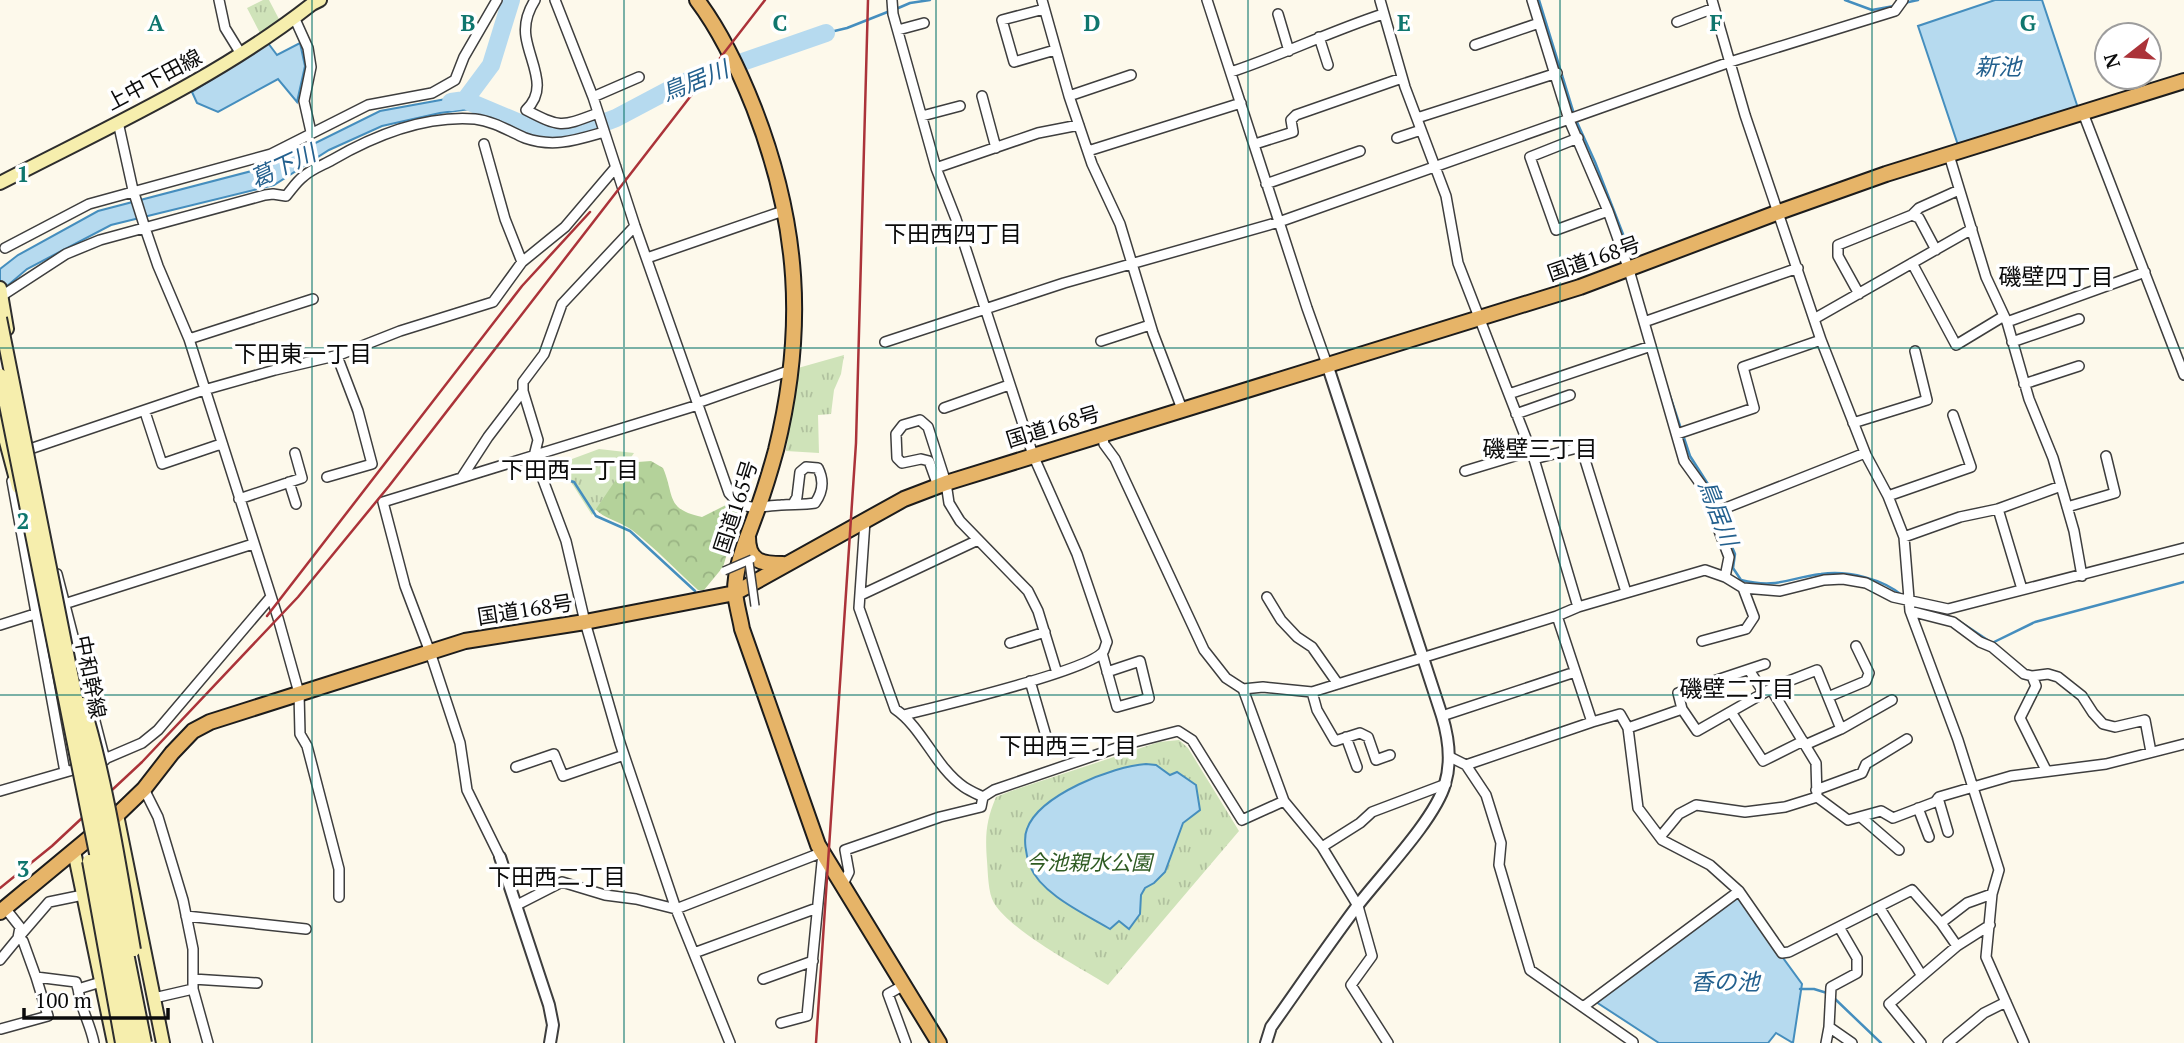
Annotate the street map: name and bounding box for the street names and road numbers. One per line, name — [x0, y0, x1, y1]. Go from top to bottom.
street label: 上中下田線 — [101, 42, 206, 116]
street label: 国道168号 — [1543, 229, 1644, 287]
street label: 国道168号 — [1002, 399, 1103, 454]
street label: 国道165号 — [707, 456, 763, 557]
street label: 国道168号 — [475, 588, 575, 630]
street label: 中和幹線 — [69, 633, 113, 721]

